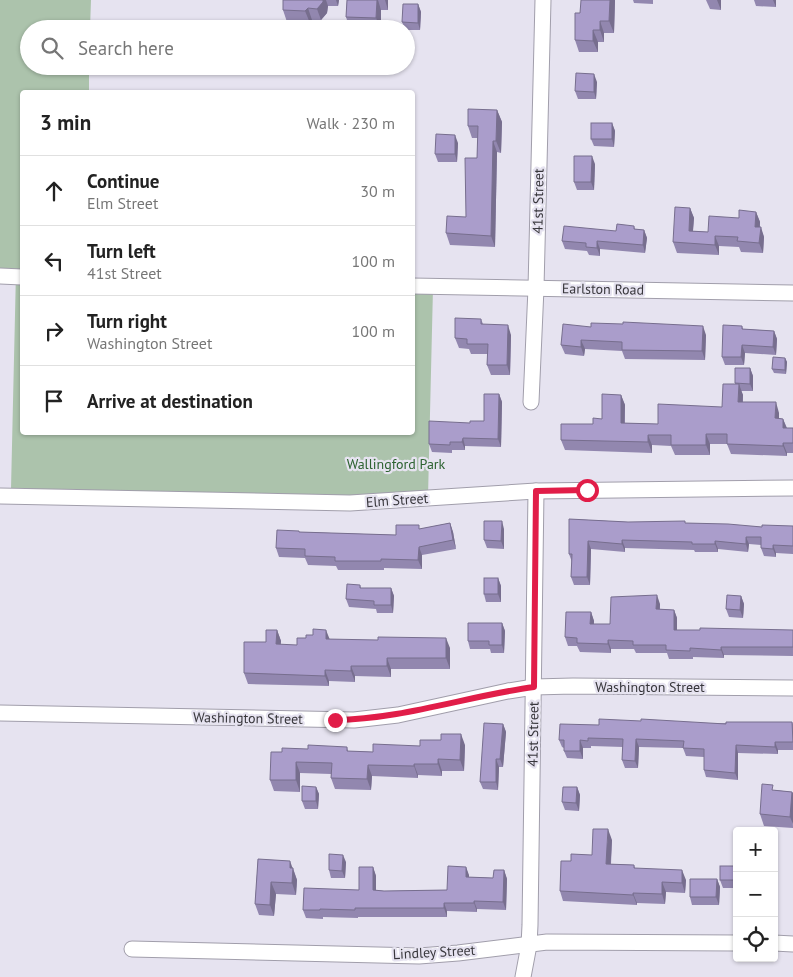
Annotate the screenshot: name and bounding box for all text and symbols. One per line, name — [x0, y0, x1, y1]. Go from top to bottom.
search box — [20, 20, 415, 75]
icon: search — [38, 34, 66, 62]
text: Search here — [78, 36, 174, 60]
text: 3 min — [40, 109, 91, 136]
text: Walk · 230 m — [306, 113, 395, 133]
street label: 41st Street — [528, 168, 548, 234]
text: Continue — [87, 169, 159, 193]
icon: ahead — [40, 177, 68, 205]
text: 30 m — [360, 181, 395, 201]
text: Elm Street — [87, 193, 158, 213]
text: Turn left — [87, 239, 156, 263]
icon: left — [40, 247, 68, 275]
text: 100 m — [352, 251, 395, 271]
text: 41st Street — [87, 263, 162, 283]
street label: Earlston Road — [562, 279, 644, 299]
text: Turn right — [87, 309, 167, 333]
icon: right — [40, 317, 68, 345]
text: 100 m — [352, 321, 395, 341]
text: Washington Street — [87, 333, 212, 353]
icon: arrive — [40, 387, 68, 415]
text: Arrive at destination — [87, 389, 253, 413]
park label: Wallingford Park — [347, 455, 446, 473]
route start — [576, 479, 599, 502]
street label: Elm Street — [365, 489, 429, 511]
street label: Washington Street — [595, 678, 705, 696]
street label: 41st Street — [523, 701, 543, 767]
street label: Washington Street — [193, 708, 303, 728]
route end — [324, 709, 347, 732]
map controls — [733, 827, 778, 962]
button: + — [733, 827, 778, 872]
button: − — [733, 872, 778, 917]
button: locate — [733, 917, 778, 962]
street label: Lindley Street — [392, 941, 476, 963]

